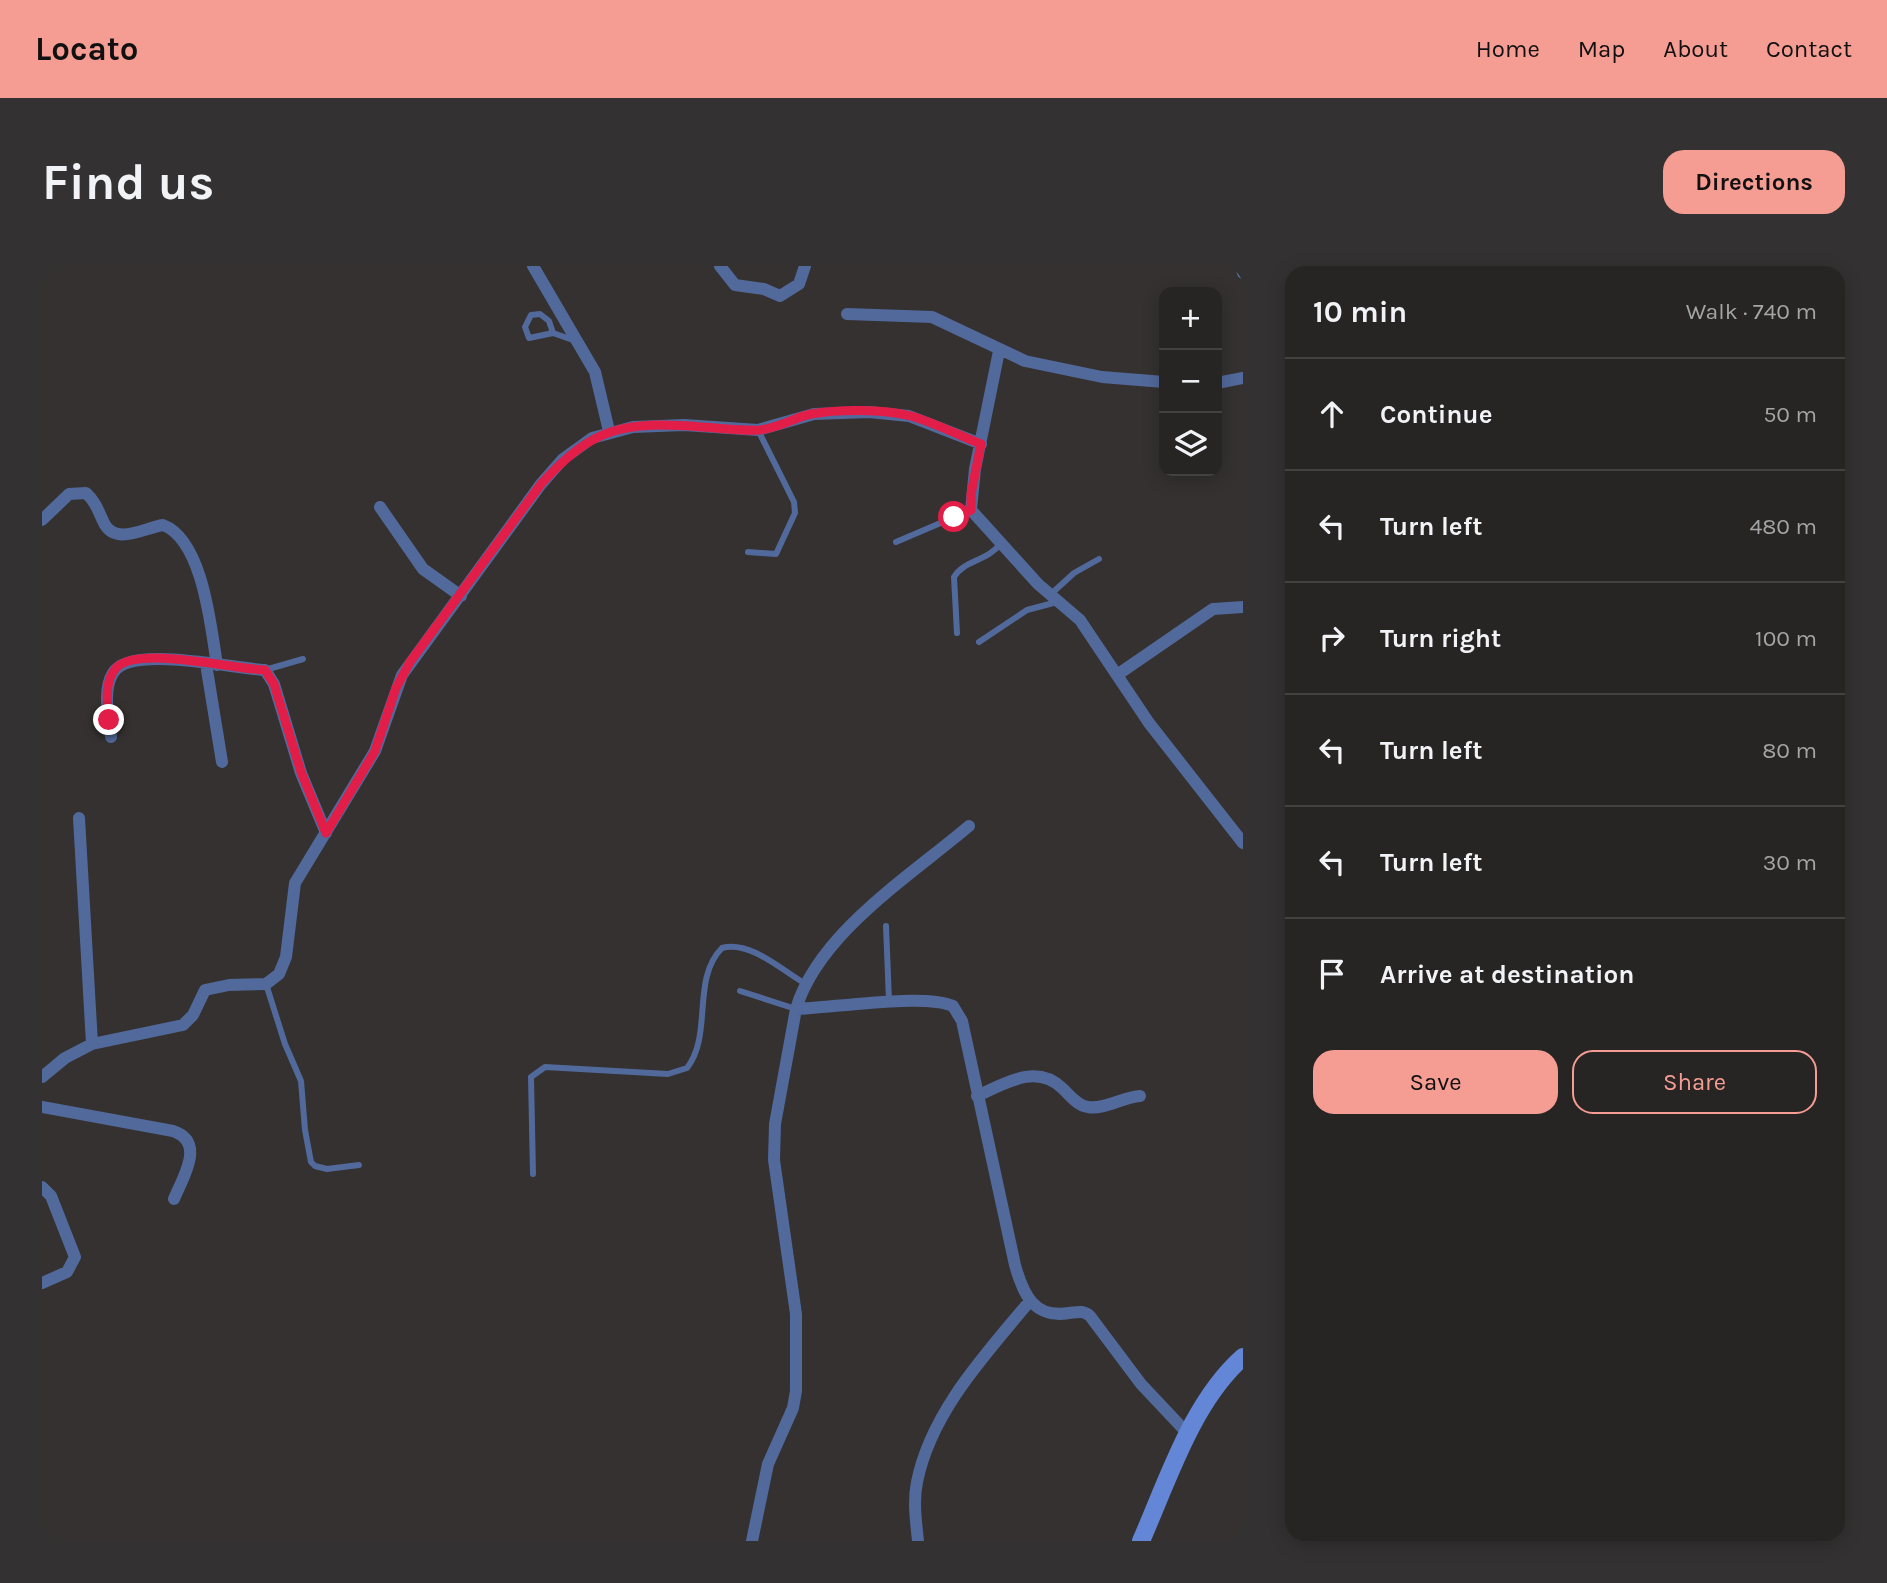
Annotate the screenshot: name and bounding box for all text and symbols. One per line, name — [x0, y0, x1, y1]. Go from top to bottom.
text: Locato — [35, 30, 138, 68]
text: Home — [1476, 35, 1540, 63]
text: Map — [1578, 35, 1625, 63]
text: About — [1663, 35, 1728, 63]
text: Contact — [1766, 35, 1852, 63]
button: Directions — [1663, 150, 1845, 214]
text: Find us — [42, 154, 214, 211]
map controls — [1159, 287, 1222, 476]
button: + — [1159, 287, 1222, 350]
text: 10 min — [1313, 294, 1407, 330]
text: Walk · 740 m — [1686, 298, 1817, 325]
button: − — [1159, 350, 1222, 413]
icon: ahead — [1313, 395, 1351, 433]
text: Continue — [1380, 399, 1492, 430]
text: 50 m — [1763, 401, 1817, 428]
button: layers — [1159, 413, 1222, 476]
route start — [938, 501, 969, 532]
icon: left — [1313, 507, 1351, 545]
text: Turn left — [1380, 511, 1482, 542]
text: 480 m — [1749, 513, 1817, 540]
icon: right — [1313, 619, 1351, 657]
text: Turn right — [1380, 623, 1501, 654]
text: 100 m — [1755, 625, 1817, 652]
route end — [93, 704, 124, 735]
icon: left — [1313, 731, 1351, 769]
text: Turn left — [1380, 735, 1482, 766]
text: 80 m — [1762, 737, 1817, 764]
icon: left — [1313, 843, 1351, 881]
text: Turn left — [1380, 847, 1482, 878]
text: 30 m — [1763, 849, 1817, 876]
icon: arrive — [1313, 955, 1351, 993]
text: Arrive at destination — [1380, 959, 1634, 990]
button: Save — [1313, 1050, 1558, 1114]
button: Share — [1572, 1050, 1817, 1114]

